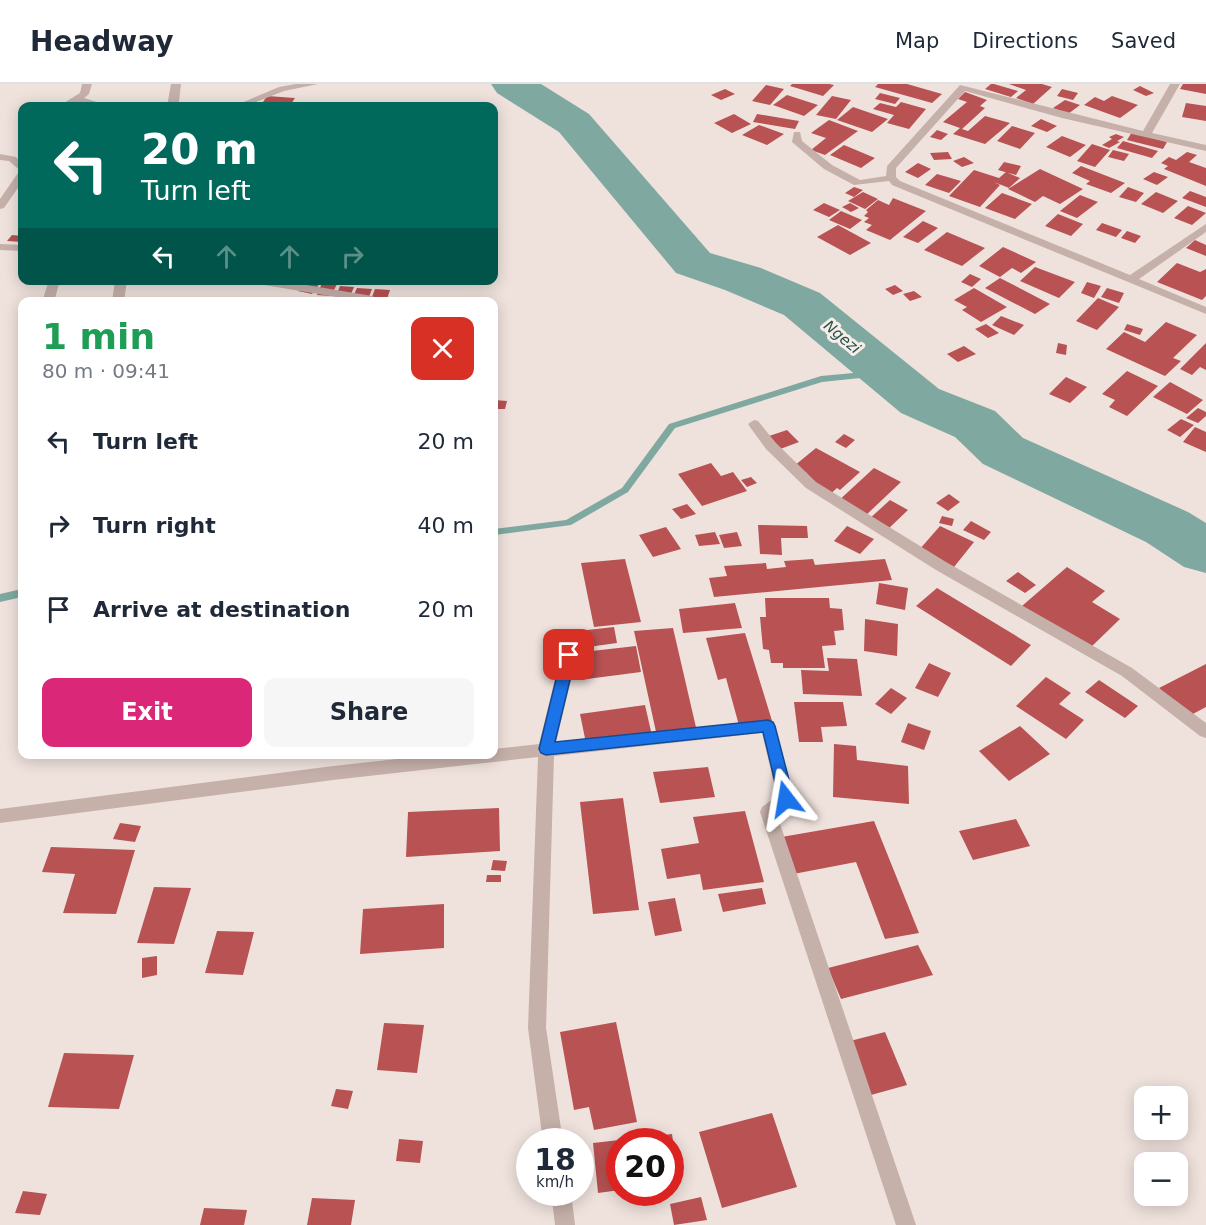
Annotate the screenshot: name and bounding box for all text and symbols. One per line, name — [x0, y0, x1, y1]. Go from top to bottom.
text: Headway — [30, 25, 174, 58]
text: Map — [895, 29, 939, 53]
text: Directions — [972, 29, 1078, 53]
text: Saved — [1111, 29, 1176, 53]
text: 20 m — [141, 125, 258, 174]
icon: left — [42, 126, 120, 204]
text: Turn left — [141, 175, 251, 206]
icon: left — [147, 240, 180, 273]
icon: ahead — [210, 240, 243, 273]
icon: ahead — [273, 240, 306, 273]
icon: right — [336, 240, 369, 273]
text: 1 min — [42, 316, 155, 357]
button: close — [411, 317, 474, 380]
water label: Ngezi — [820, 317, 865, 358]
text: 80 m · 09:41 — [42, 359, 170, 383]
icon: left — [42, 425, 75, 458]
text: Turn left — [93, 429, 198, 454]
text: 20 m — [418, 429, 474, 454]
icon: right — [42, 509, 75, 542]
text: Turn right — [93, 513, 216, 538]
text: 40 m — [418, 513, 474, 538]
icon: arrive — [42, 593, 75, 626]
text: Arrive at destination — [93, 597, 350, 622]
text: 20 m — [418, 597, 474, 622]
pin — [543, 629, 594, 680]
icon: arrive — [552, 638, 585, 671]
button: Exit — [42, 678, 252, 747]
button: Share — [264, 678, 474, 747]
position arrow — [754, 767, 818, 831]
map controls — [1134, 1086, 1188, 1206]
button: + — [1134, 1086, 1188, 1140]
speed limit sign: 20 — [606, 1128, 684, 1206]
text: 18 — [534, 1142, 576, 1177]
button: − — [1134, 1152, 1188, 1206]
text: km/h — [536, 1173, 574, 1191]

